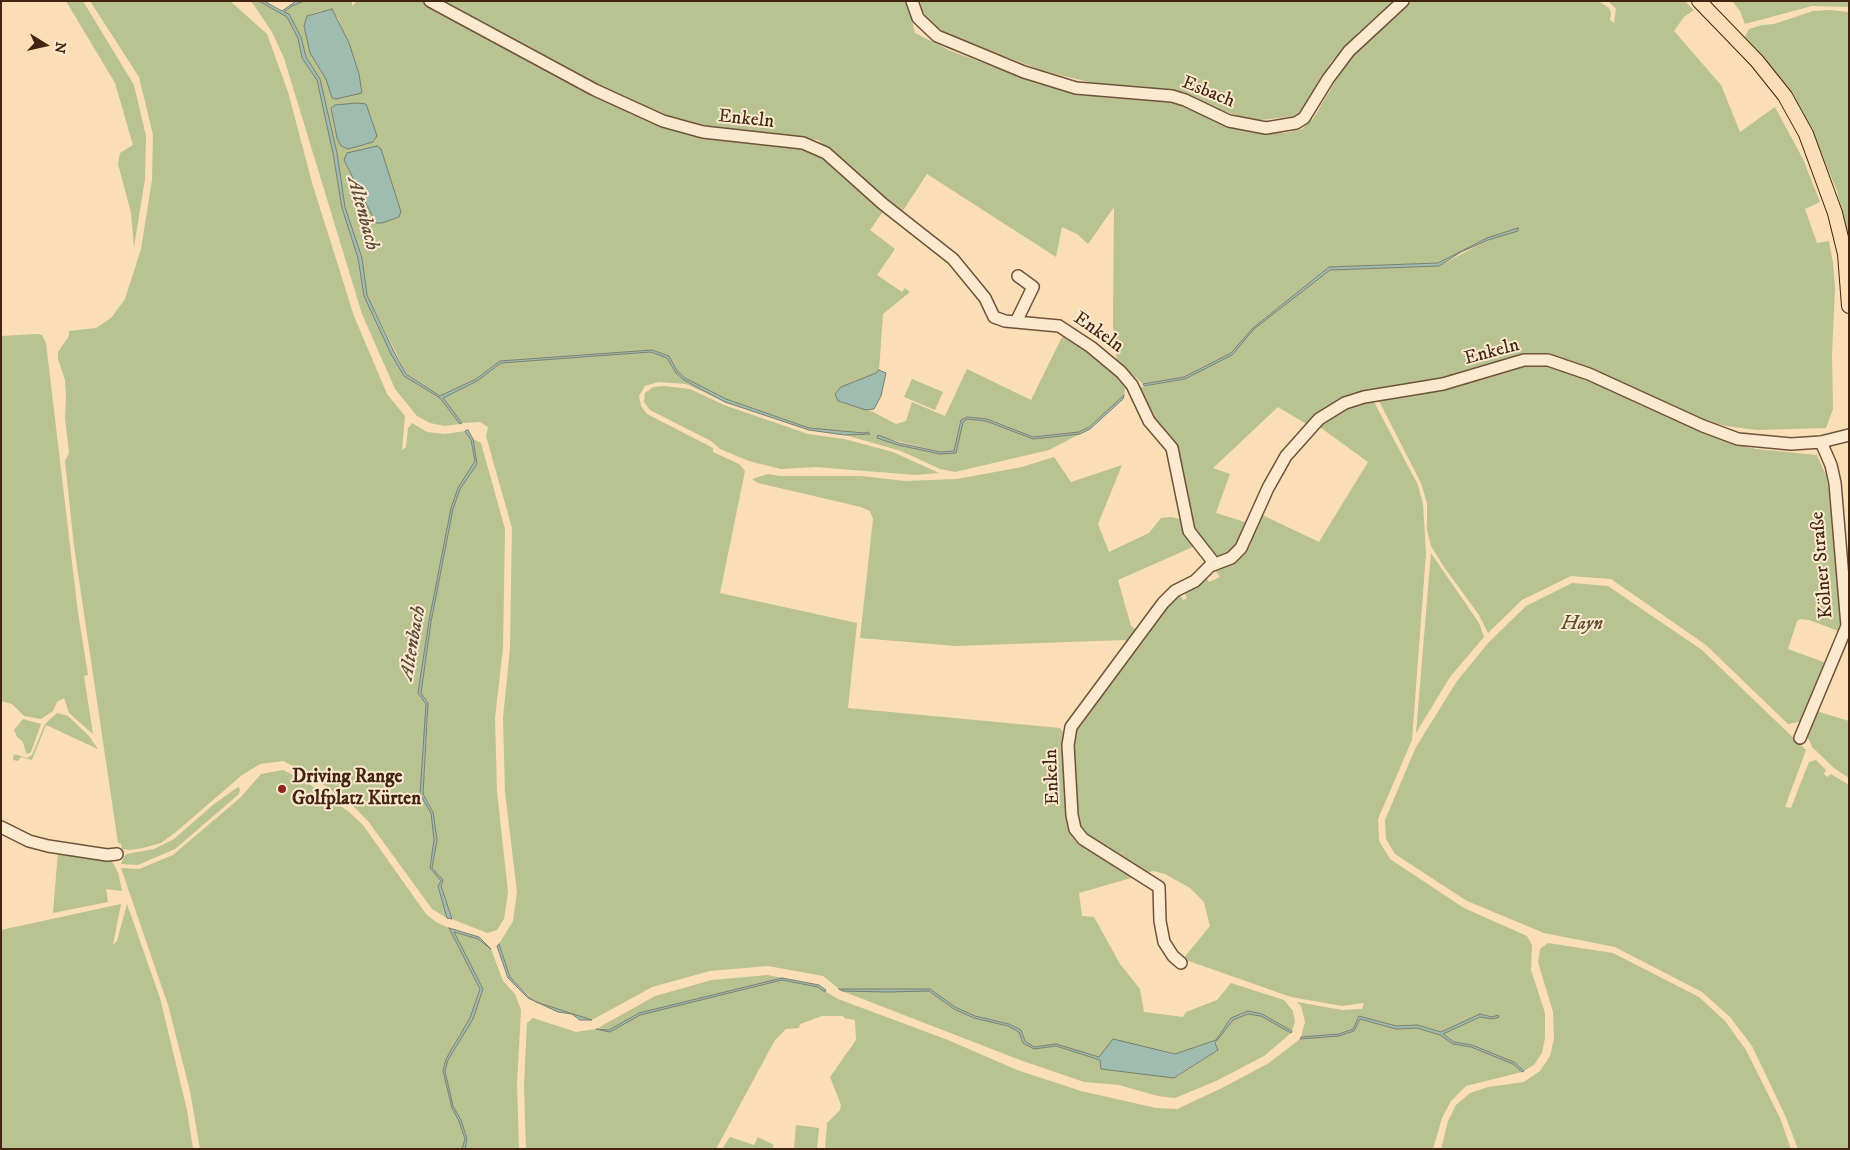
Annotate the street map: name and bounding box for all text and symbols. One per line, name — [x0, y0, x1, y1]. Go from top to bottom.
north arrow — [20, 20, 70, 70]
text: N — [50, 40, 70, 55]
street label: Esbach — [1178, 72, 1238, 114]
street label: Enkeln — [717, 106, 775, 134]
water label: Altenbach — [341, 175, 383, 253]
street label: Enkeln — [1068, 308, 1128, 358]
street label: Enkeln — [1462, 335, 1522, 371]
street label: Kölner Straße — [1807, 510, 1839, 620]
water label: Altenbach — [396, 604, 432, 682]
park label: Hayn — [1561, 614, 1603, 636]
street label: Enkeln — [1041, 749, 1065, 805]
place label: Driving Range Golfplatz Kürten — [292, 767, 421, 811]
marker: Driving Range Golfplatz Kürten — [276, 783, 288, 795]

